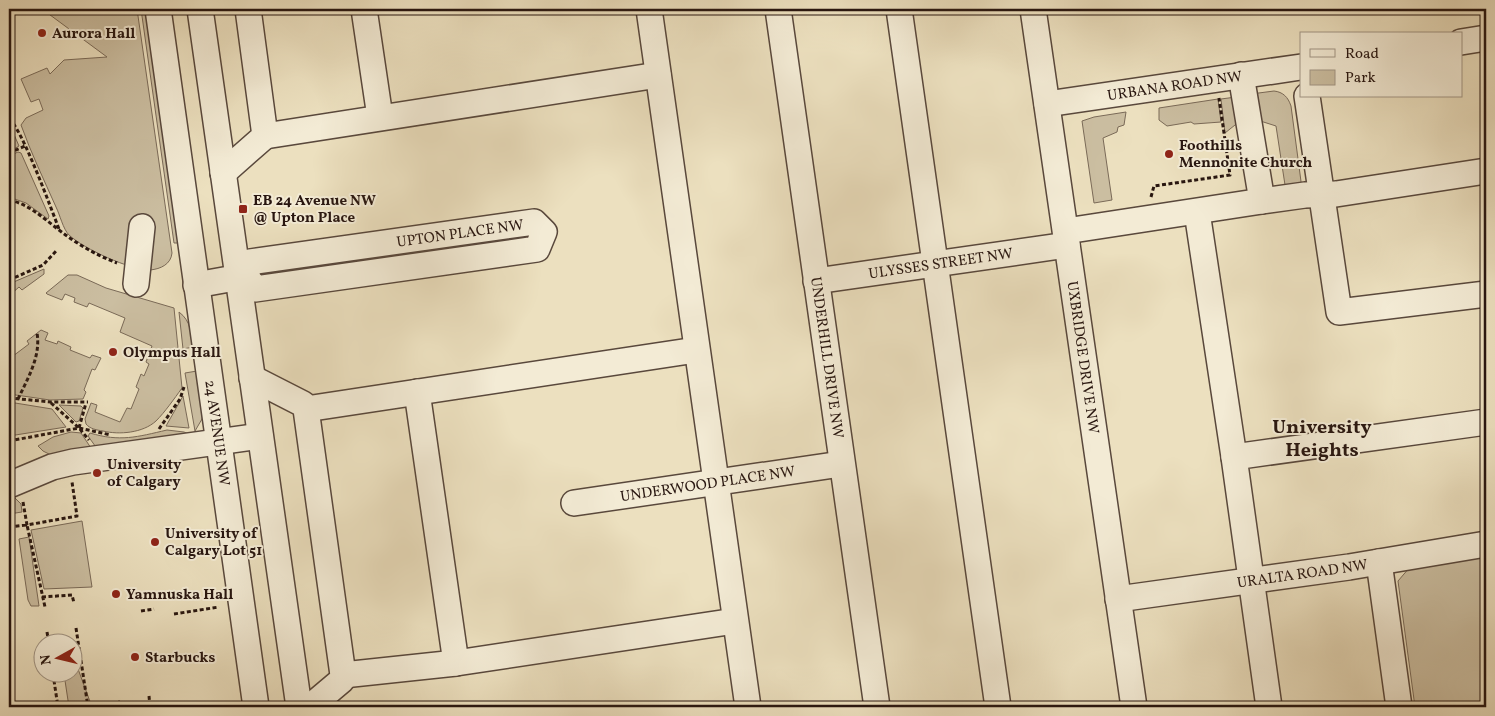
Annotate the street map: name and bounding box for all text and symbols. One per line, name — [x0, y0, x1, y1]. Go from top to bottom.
place label: Aurora Hall — [52, 24, 135, 45]
marker: Aurora Hall — [36, 27, 48, 39]
legend — [1300, 32, 1462, 98]
text: Road — [1345, 44, 1379, 65]
street label: URBANA ROAD NW — [1106, 67, 1244, 107]
text: Park — [1345, 68, 1376, 89]
place label: Foothills Mennonite Church — [1179, 136, 1313, 174]
marker: Foothills Mennonite Church — [1163, 148, 1175, 160]
place label: EB 24 Avenue NW @ Upton Place — [253, 191, 376, 229]
marker: EB 24 Avenue NW @ Upton Place — [237, 203, 249, 215]
street label: UPTON PLACE NW — [395, 215, 525, 254]
street label: ULYSSES STREET NW — [867, 244, 1014, 285]
street label: UNDERHILL DRIVE NW — [804, 276, 848, 440]
street label: UXBRIDGE DRIVE NW — [1060, 280, 1103, 435]
place label: Olympus Hall — [123, 343, 221, 364]
marker: Olympus Hall — [107, 346, 119, 358]
street label: 24 AVENUE NW — [198, 379, 234, 487]
district label: University Heights — [1272, 414, 1372, 465]
place label: University of Calgary — [107, 455, 182, 493]
street label: UNDERWOOD PLACE NW — [619, 462, 797, 508]
marker: University of Calgary — [91, 467, 103, 479]
place label: University of Calgary Lot 51 — [165, 524, 262, 562]
marker: University of Calgary Lot 51 — [149, 536, 161, 548]
street label: URALTA ROAD NW — [1236, 555, 1369, 594]
place label: Yamnuska Hall — [126, 585, 233, 606]
marker: Yamnuska Hall — [110, 588, 122, 600]
north arrow — [32, 634, 82, 684]
place label: Starbucks — [145, 648, 215, 669]
marker: Starbucks — [129, 651, 141, 663]
text: N — [36, 653, 57, 666]

